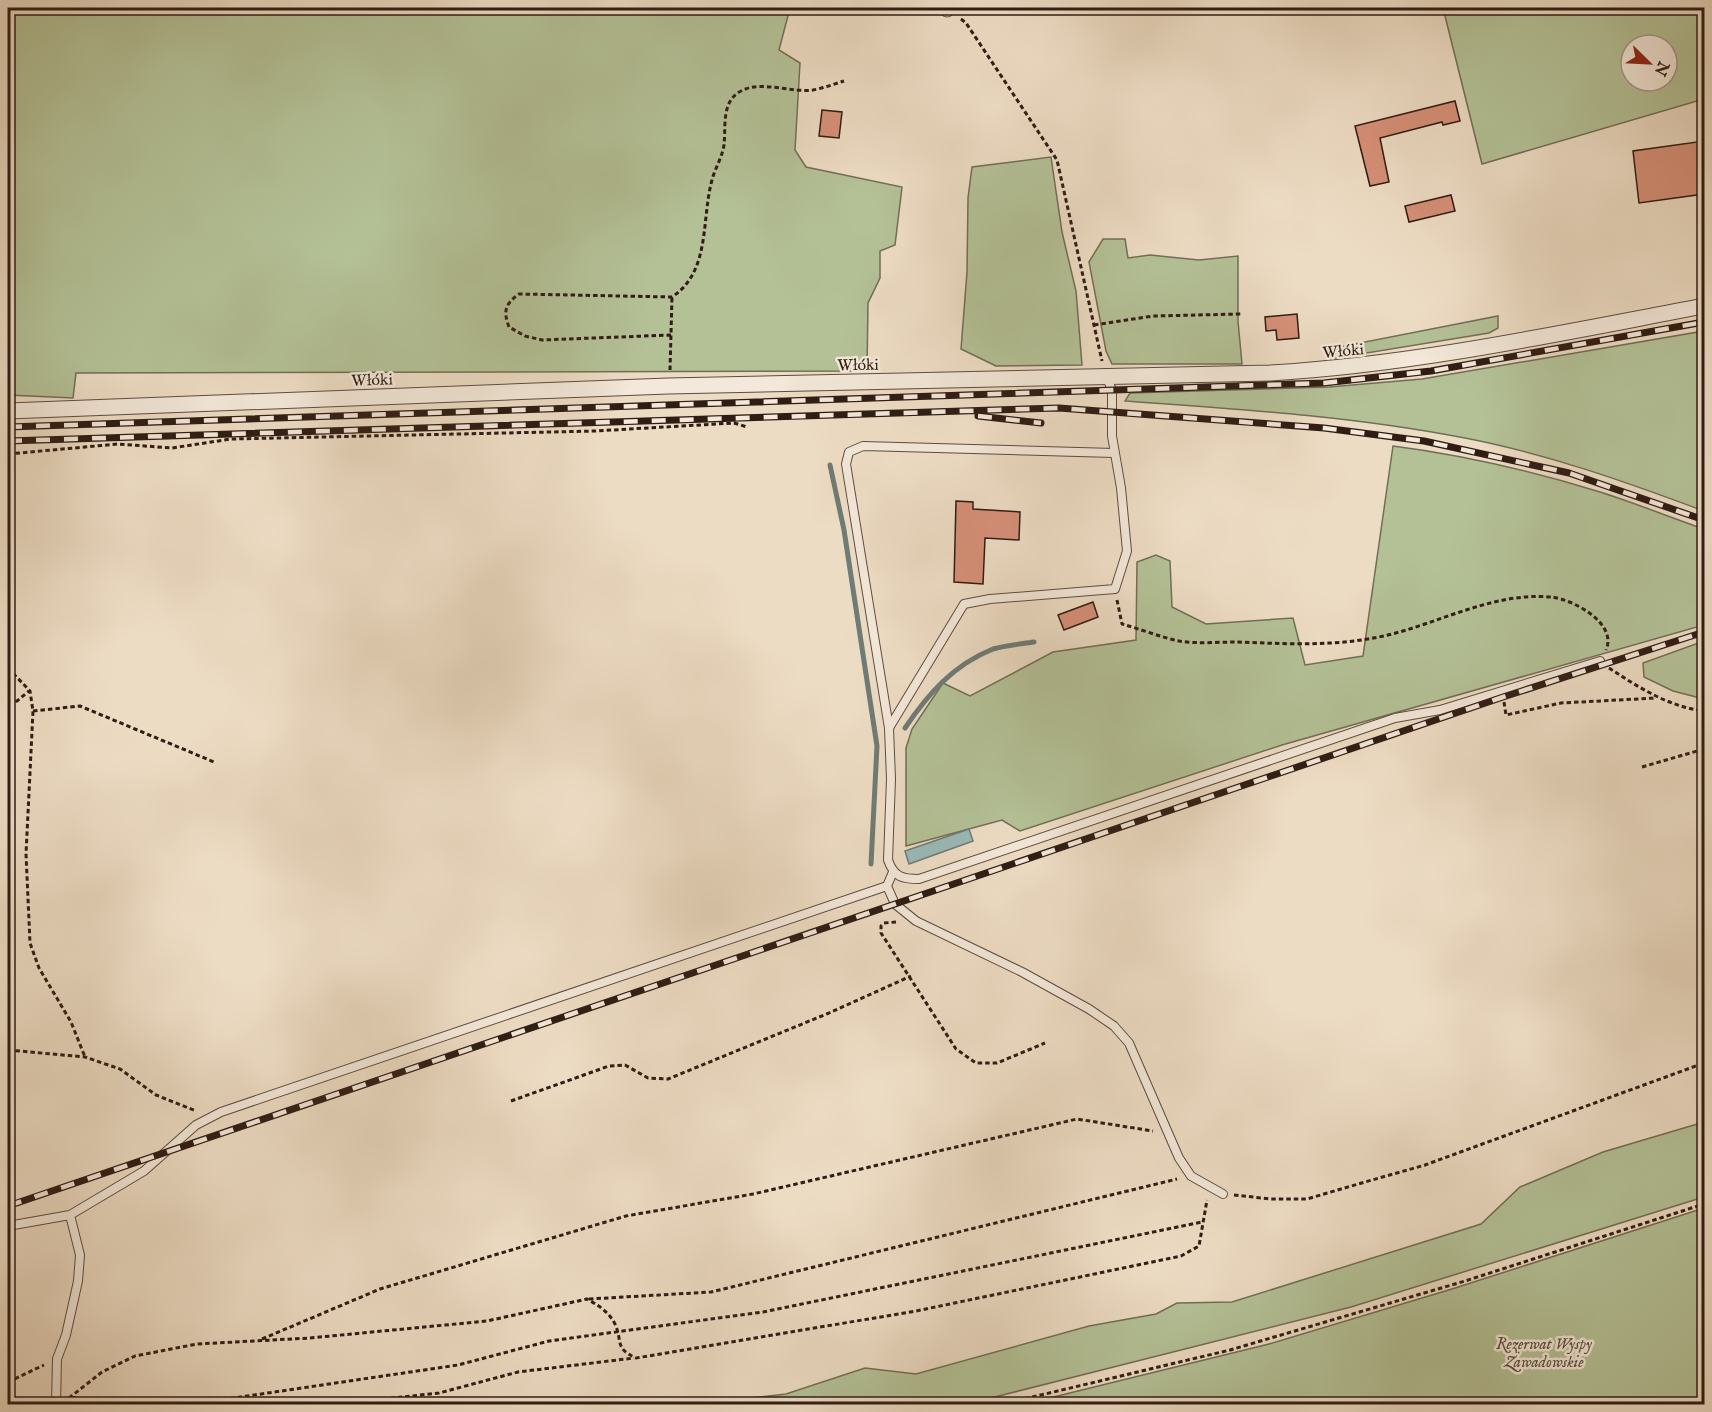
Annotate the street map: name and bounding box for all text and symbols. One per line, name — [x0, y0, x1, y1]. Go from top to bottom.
north arrow — [1619, 33, 1679, 93]
text: N — [1649, 57, 1673, 79]
street label: Włóki — [1322, 340, 1365, 364]
street label: Włóki — [837, 356, 879, 376]
street label: Włóki — [351, 370, 393, 392]
park label: Rezerwat Wyspy Zawadowskie — [1496, 1335, 1593, 1373]

